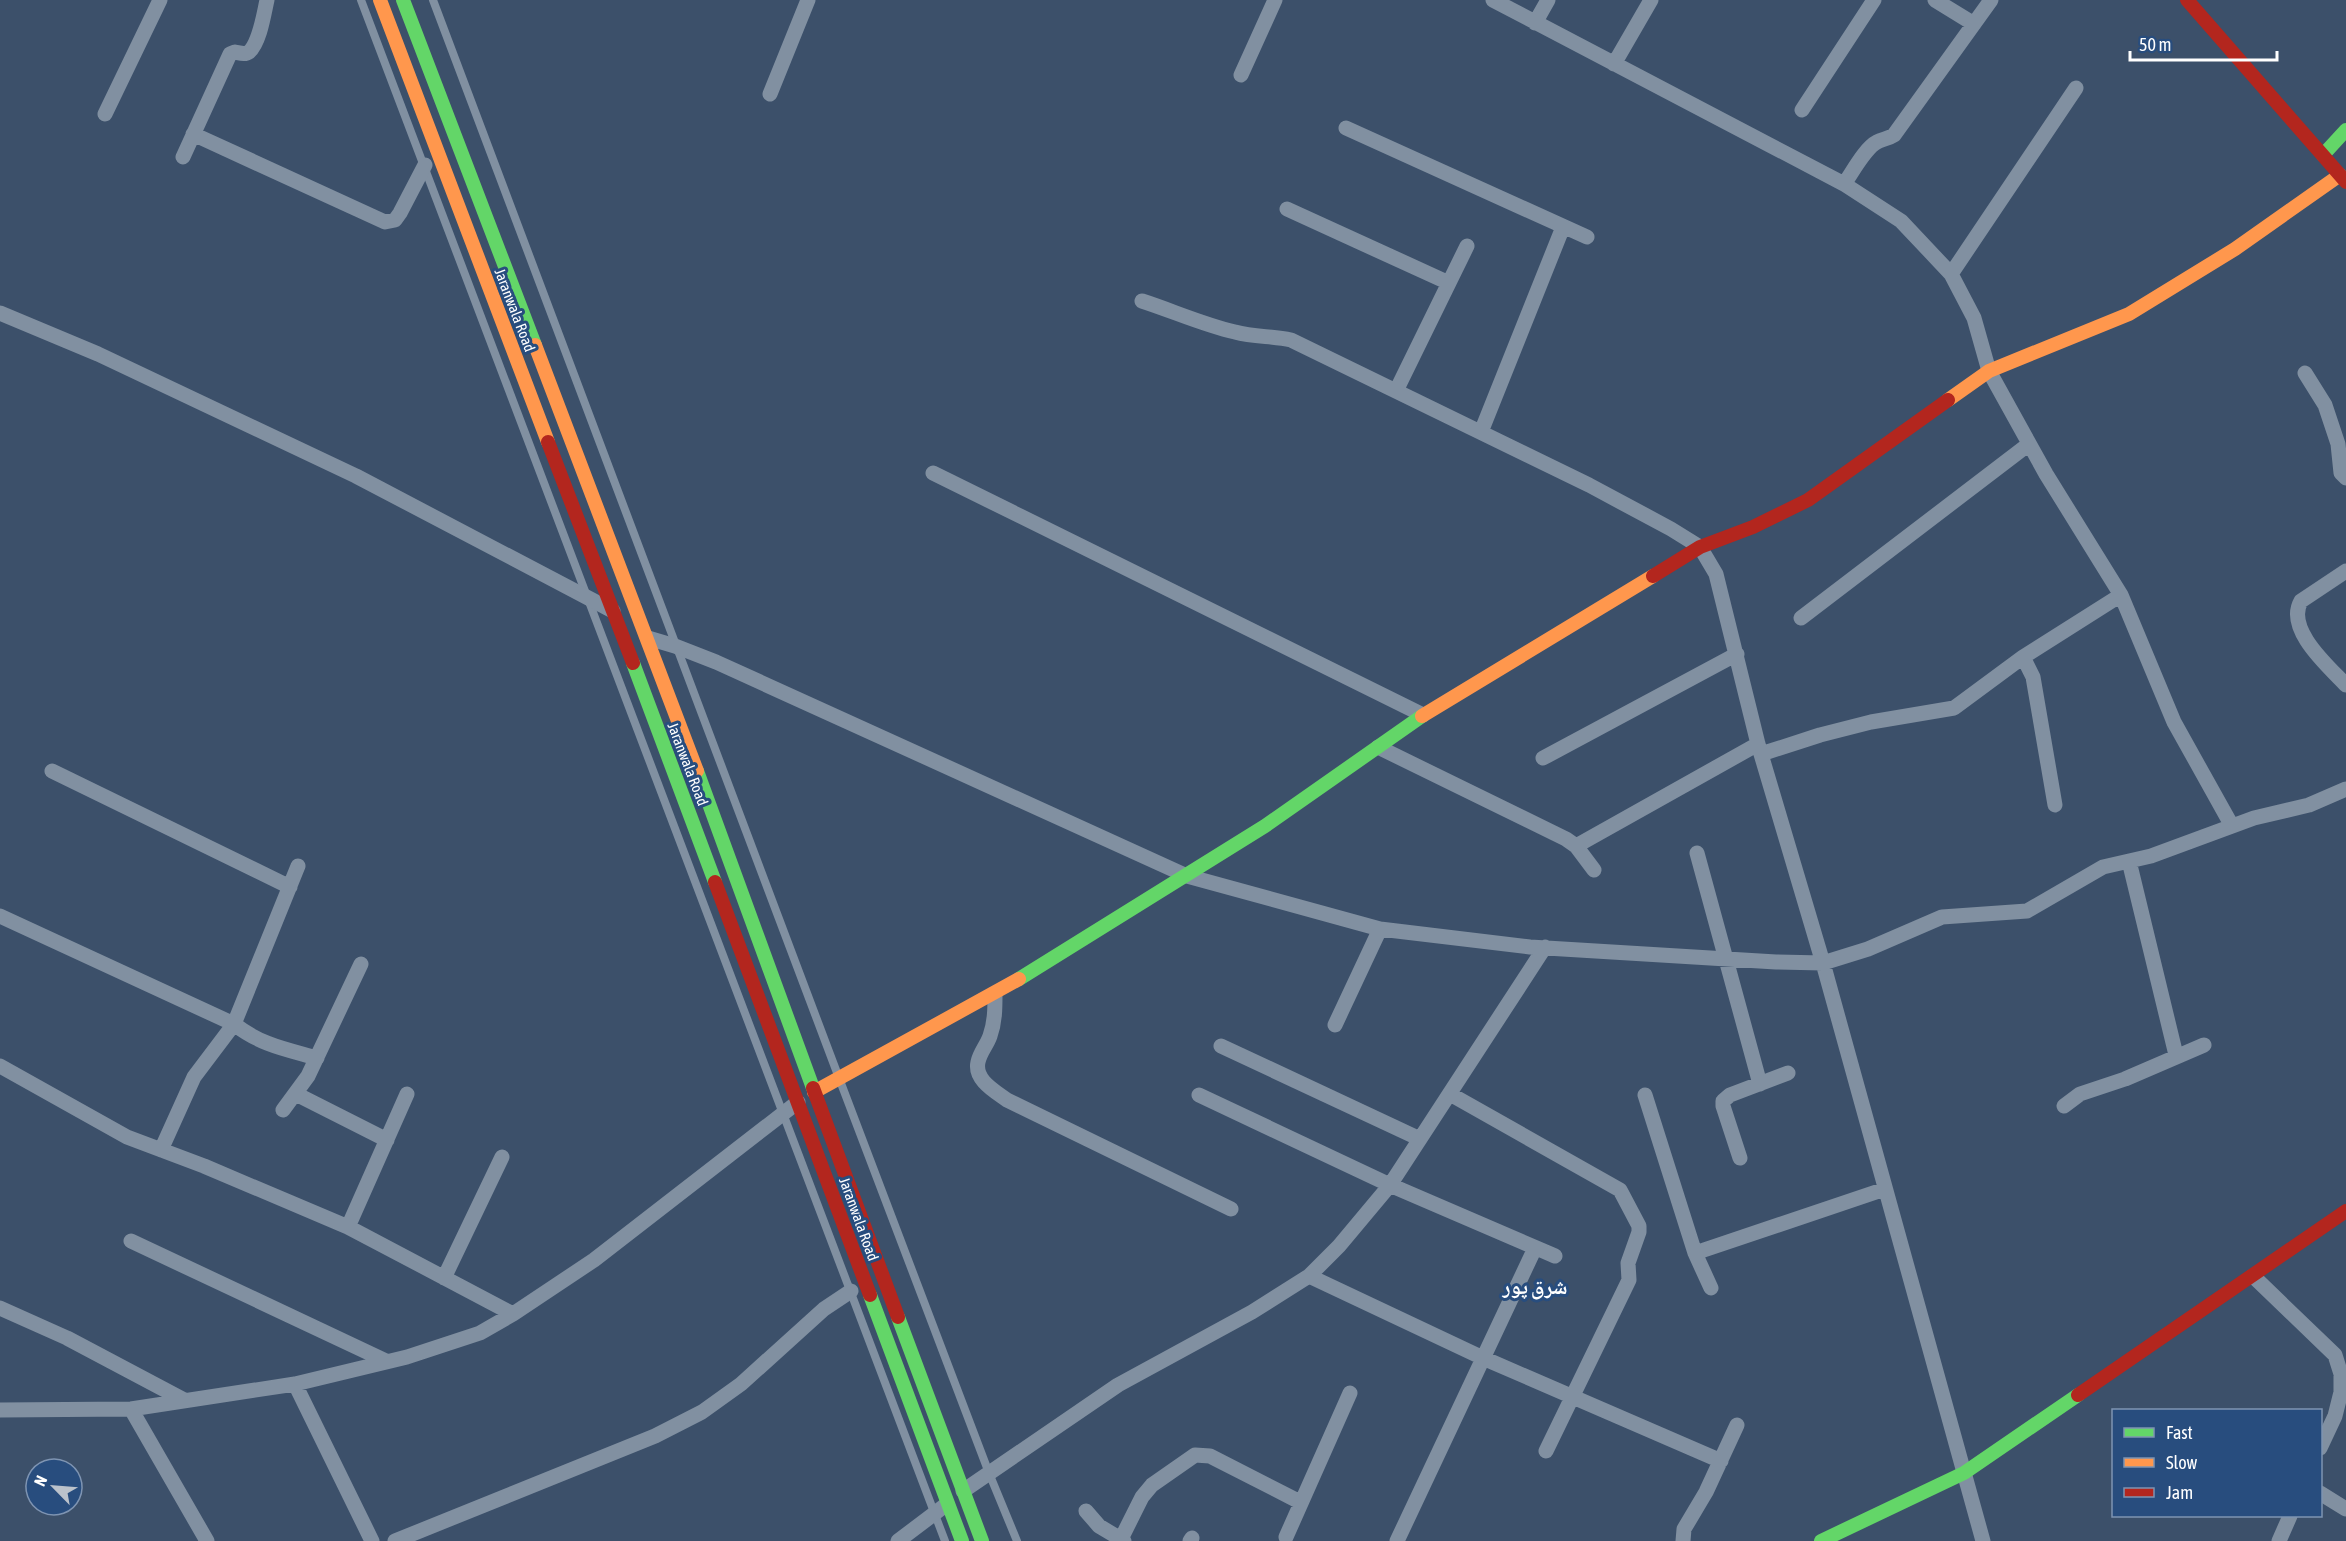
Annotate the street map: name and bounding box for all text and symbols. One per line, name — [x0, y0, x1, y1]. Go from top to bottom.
scale bar — [2130, 24, 2277, 62]
text: 50 m — [2139, 34, 2171, 55]
street label: Jaranwala Road — [491, 266, 539, 354]
street label: Jaranwala Road — [664, 720, 712, 808]
street label: Jaranwala Road — [836, 1175, 882, 1263]
district label: شرق پور — [1502, 1274, 1567, 1300]
legend — [2112, 1409, 2322, 1517]
text: Fast — [2166, 1422, 2193, 1443]
text: Slow — [2166, 1452, 2197, 1473]
north arrow — [24, 1457, 84, 1517]
text: N — [30, 1473, 51, 1489]
text: Jam — [2166, 1482, 2193, 1503]

